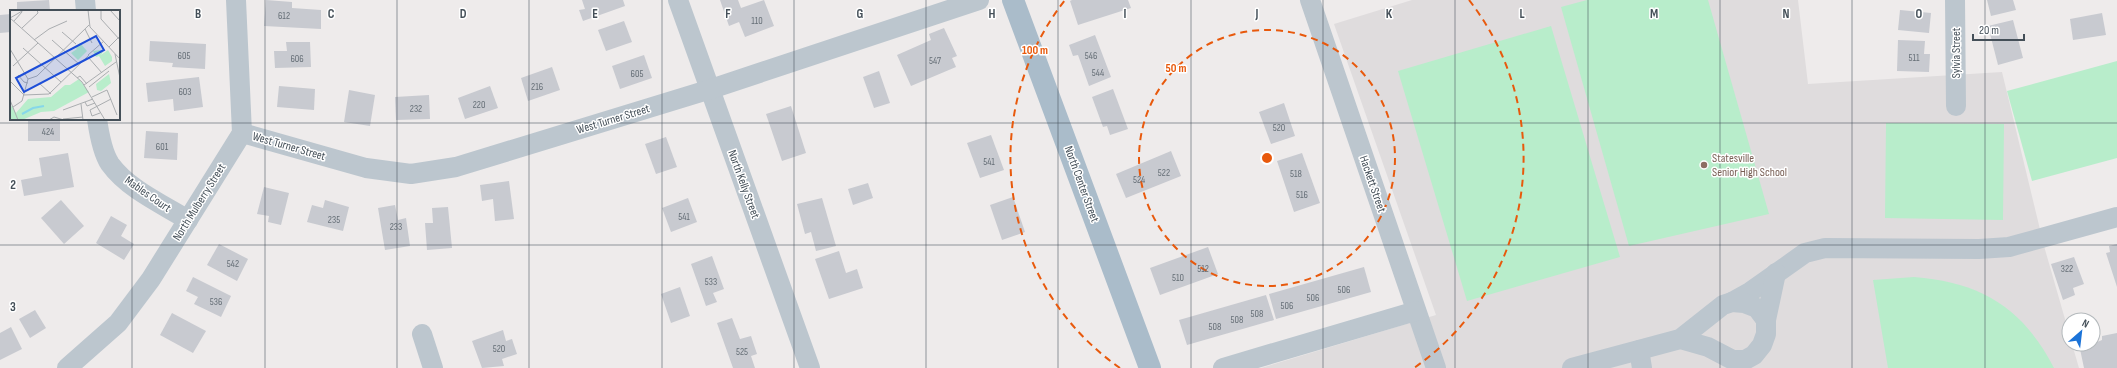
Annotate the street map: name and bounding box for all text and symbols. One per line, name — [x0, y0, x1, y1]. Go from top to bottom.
text: B — [195, 6, 201, 22]
text: C — [328, 6, 335, 22]
text: D — [460, 6, 467, 22]
text: E — [592, 6, 598, 22]
text: F — [725, 6, 731, 22]
text: G — [857, 6, 864, 22]
text: H — [989, 6, 996, 22]
text: I — [1124, 6, 1127, 22]
text: J — [1255, 6, 1259, 22]
text: K — [1386, 6, 1393, 22]
text: L — [1519, 6, 1525, 22]
text: M — [1650, 6, 1658, 22]
text: N — [1783, 6, 1790, 22]
text: O — [1916, 6, 1923, 22]
inset map — [10, 10, 120, 120]
house number: 612 — [278, 10, 290, 22]
house number: 110 — [751, 15, 763, 27]
scale bar — [1973, 16, 2024, 42]
text: 20 m — [1979, 23, 1999, 38]
street label: Sylvia Street — [1949, 27, 1964, 78]
text: 100 m — [1022, 43, 1048, 58]
house number: 605 — [178, 50, 190, 62]
house number: 546 — [1085, 50, 1097, 62]
house number: 511 — [1908, 52, 1920, 64]
house number: 606 — [290, 53, 304, 65]
house number: 547 — [929, 55, 941, 67]
text: 50 m — [1166, 61, 1186, 76]
house number: 544 — [1092, 67, 1104, 79]
house number: 605 — [631, 68, 643, 80]
house number: 216 — [531, 81, 543, 93]
house number: 603 — [178, 86, 192, 98]
house number: 220 — [473, 99, 485, 111]
street label: West Turner Street — [575, 101, 652, 138]
house number: 232 — [410, 103, 422, 115]
house number: 520 — [1273, 122, 1285, 134]
house number: 424 — [42, 126, 54, 138]
street label: West Turner Street — [251, 129, 327, 164]
house number: 601 — [156, 141, 169, 153]
street label: North Center Street — [1061, 144, 1102, 225]
street label: North Kelly Street — [724, 148, 763, 221]
centre of rings — [1260, 151, 1274, 165]
place label: Statesville Senior High School — [1712, 151, 1787, 180]
street label: Hackett Street — [1356, 154, 1389, 215]
house number: 541 — [983, 156, 995, 168]
marker: Statesville Senior High School — [1699, 160, 1709, 170]
street label: North Mulberry Street — [170, 161, 229, 244]
house number: 522 — [1158, 167, 1170, 179]
house number: 518 — [1290, 168, 1302, 180]
street label: Mables Court — [122, 173, 174, 216]
house number: 524 — [1133, 174, 1145, 186]
text: 2 — [10, 177, 16, 193]
house number: 516 — [1296, 189, 1308, 201]
house number: 541 — [678, 211, 690, 223]
house number: 235 — [328, 214, 340, 226]
house number: 233 — [390, 221, 402, 233]
house number: 542 — [227, 258, 239, 270]
house number: 512 — [1197, 263, 1209, 275]
house number: 322 — [2061, 263, 2073, 275]
house number: 510 — [1172, 272, 1184, 284]
house number: 533 — [705, 276, 717, 288]
house number: 506 — [1338, 284, 1350, 296]
house number: 506 — [1307, 292, 1319, 304]
house number: 536 — [210, 296, 222, 308]
text: 3 — [10, 299, 16, 315]
house number: 506 — [1281, 300, 1293, 312]
house number: 508 — [1251, 308, 1263, 320]
north arrow — [2061, 312, 2101, 352]
house number: 508 — [1231, 314, 1243, 326]
text: N — [2080, 316, 2091, 331]
house number: 508 — [1209, 321, 1221, 333]
house number: 520 — [493, 343, 505, 355]
house number: 525 — [736, 346, 748, 358]

